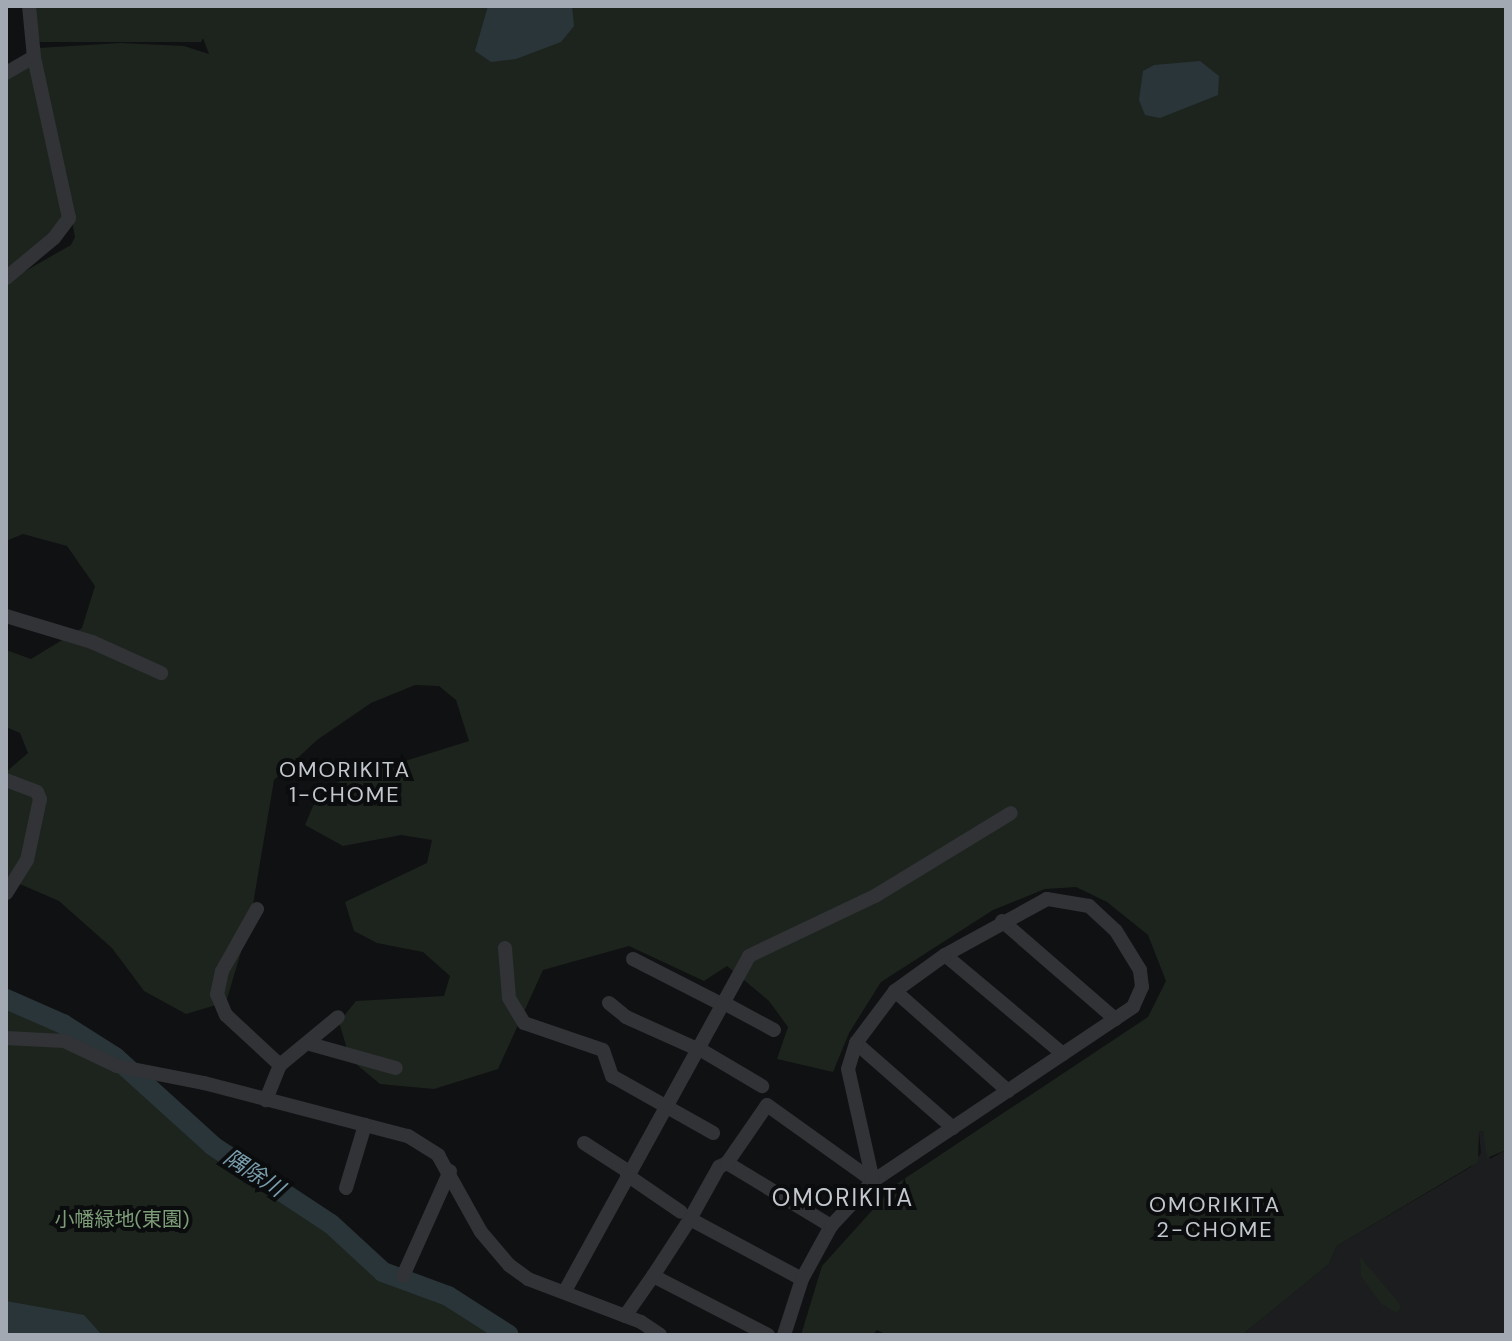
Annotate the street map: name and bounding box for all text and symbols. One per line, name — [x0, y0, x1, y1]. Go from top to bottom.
district label: OMORIKITA 1-CHOME — [279, 756, 411, 808]
water label: 隅除川 — [219, 1144, 289, 1202]
district label: OMORIKITA — [772, 1184, 914, 1212]
district label: OMORIKITA 2-CHOME — [1149, 1191, 1281, 1242]
park label: 小幡緑地(東園) — [55, 1207, 189, 1231]

